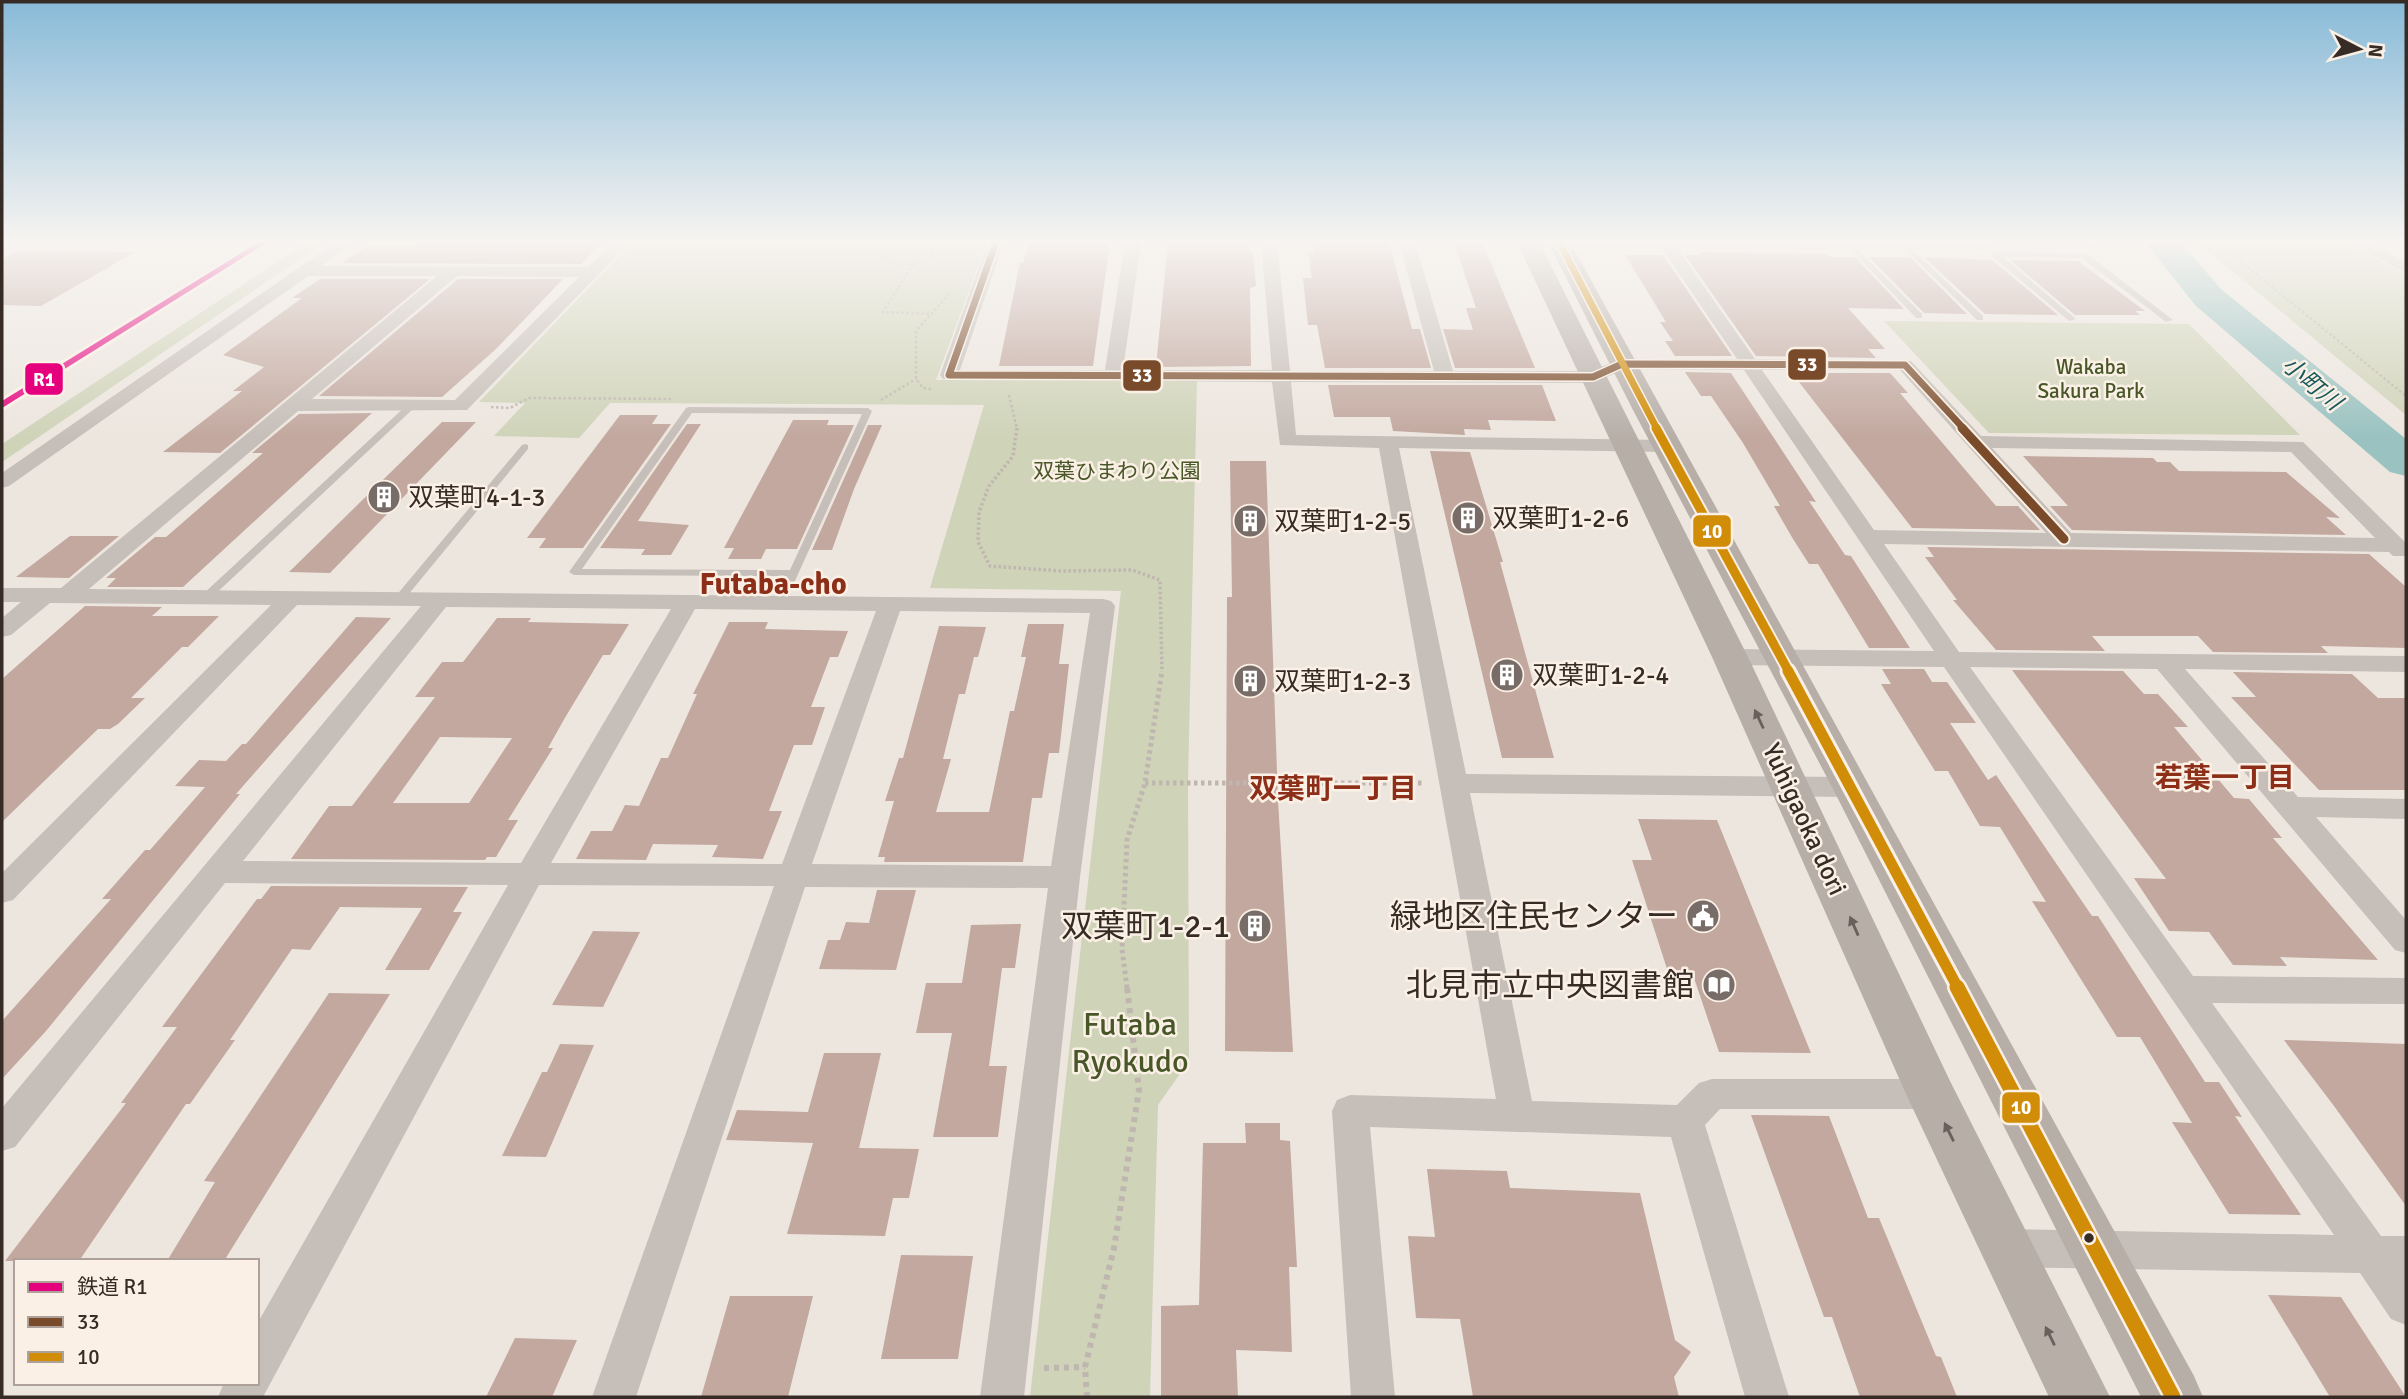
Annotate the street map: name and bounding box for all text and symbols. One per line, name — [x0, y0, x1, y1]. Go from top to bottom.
north arrow — [2324, 14, 2394, 84]
text: N — [2362, 43, 2388, 58]
line badge: 33 — [1787, 348, 1827, 381]
water label: 小町川 — [2276, 350, 2350, 419]
text: 33 — [1797, 353, 1817, 377]
park label: Wakaba Sakura Park — [2037, 354, 2145, 404]
line badge: 33 — [1122, 359, 1162, 392]
line badge: R1 — [24, 362, 64, 396]
text: 33 — [1132, 364, 1152, 388]
text: R1 — [33, 368, 55, 392]
park label: 双葉ひまわり公園 — [1033, 458, 1201, 484]
building icon: 双葉町4-1-3 — [365, 478, 403, 516]
place label: 双葉町4-1-3 — [408, 482, 545, 514]
building icon: 双葉町1-2-6 — [1449, 499, 1487, 537]
building icon: 双葉町1-2-5 — [1231, 502, 1269, 540]
place label: 双葉町1-2-6 — [1492, 503, 1629, 535]
place label: 双葉町1-2-5 — [1274, 506, 1411, 538]
line badge: 10 — [1692, 514, 1732, 548]
text: 10 — [1702, 520, 1722, 544]
district label: Futaba-cho — [699, 566, 847, 603]
building icon: 双葉町1-2-4 — [1488, 656, 1526, 694]
place label: 双葉町1-2-4 — [1532, 660, 1669, 692]
building icon: 双葉町1-2-3 — [1231, 662, 1269, 700]
place label: 双葉町1-2-3 — [1274, 666, 1411, 698]
one-way arrow — [1753, 709, 1765, 729]
street label: Yuhigaoka dori — [1755, 738, 1853, 901]
district label: 若葉一丁目 — [2155, 761, 2295, 795]
district label: 双葉町一丁目 — [1249, 772, 1417, 806]
place label: 緑地区住民センター — [1390, 897, 1678, 936]
public building icon: 緑地区住民センター — [1684, 897, 1722, 935]
place label: 双葉町1-2-1 — [1061, 907, 1230, 946]
building icon: 双葉町1-2-1 — [1236, 907, 1274, 945]
one-way arrow — [1848, 915, 1859, 936]
place label: 北見市立中央図書館 — [1406, 966, 1694, 1005]
library icon: 北見市立中央図書館 — [1700, 966, 1738, 1004]
park label: Futaba Ryokudo — [1071, 1005, 1189, 1081]
line badge: 10 — [2001, 1091, 2041, 1124]
text: 10 — [2011, 1096, 2031, 1120]
one-way arrow — [1944, 1122, 1955, 1142]
unlabelled marker — [2082, 1231, 2096, 1245]
legend — [14, 1259, 259, 1385]
text: 鉄道 R1 — [77, 1274, 148, 1300]
text: 33 — [77, 1309, 100, 1335]
one-way arrow — [2044, 1326, 2056, 1346]
text: 10 — [77, 1344, 100, 1370]

